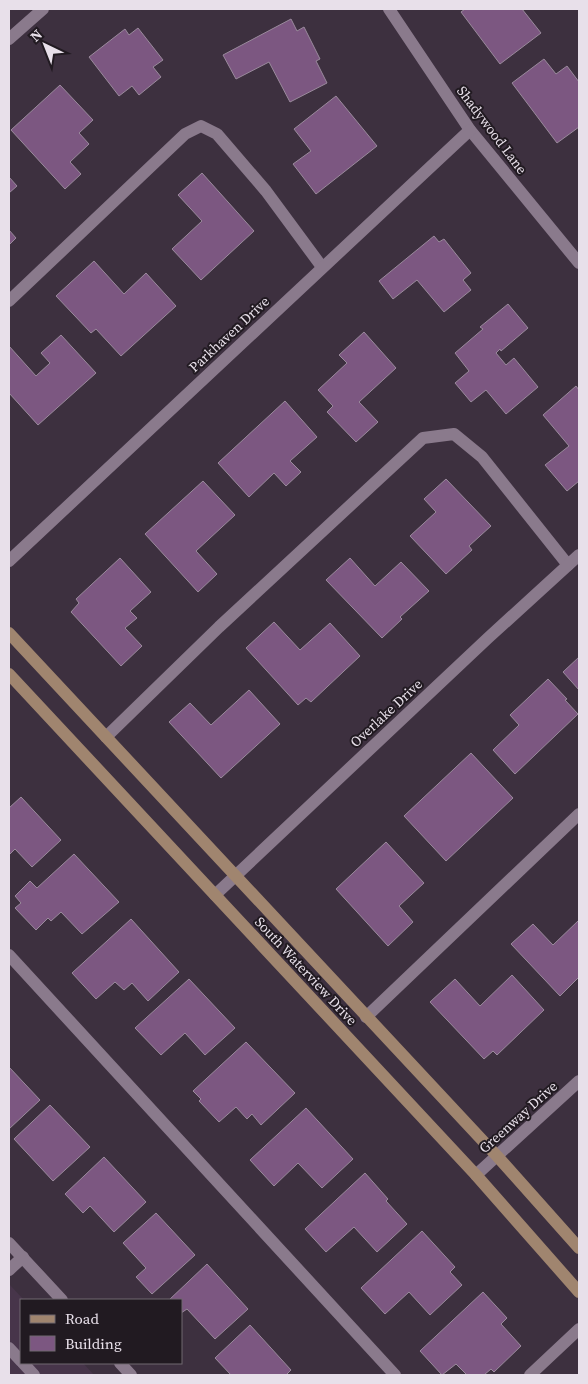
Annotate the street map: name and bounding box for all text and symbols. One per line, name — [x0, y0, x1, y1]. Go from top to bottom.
north arrow — [20, 20, 70, 70]
text: N — [26, 25, 47, 46]
street label: Shadywood Lane — [452, 82, 532, 178]
street label: Parkhaven Drive — [184, 291, 274, 377]
street label: Overlake Drive — [345, 674, 427, 752]
street label: South Waterview Drive — [250, 912, 362, 1030]
street label: Greenway Drive — [474, 1076, 562, 1158]
legend — [20, 1299, 182, 1364]
text: Road — [65, 1308, 99, 1329]
text: Building — [65, 1333, 122, 1354]

